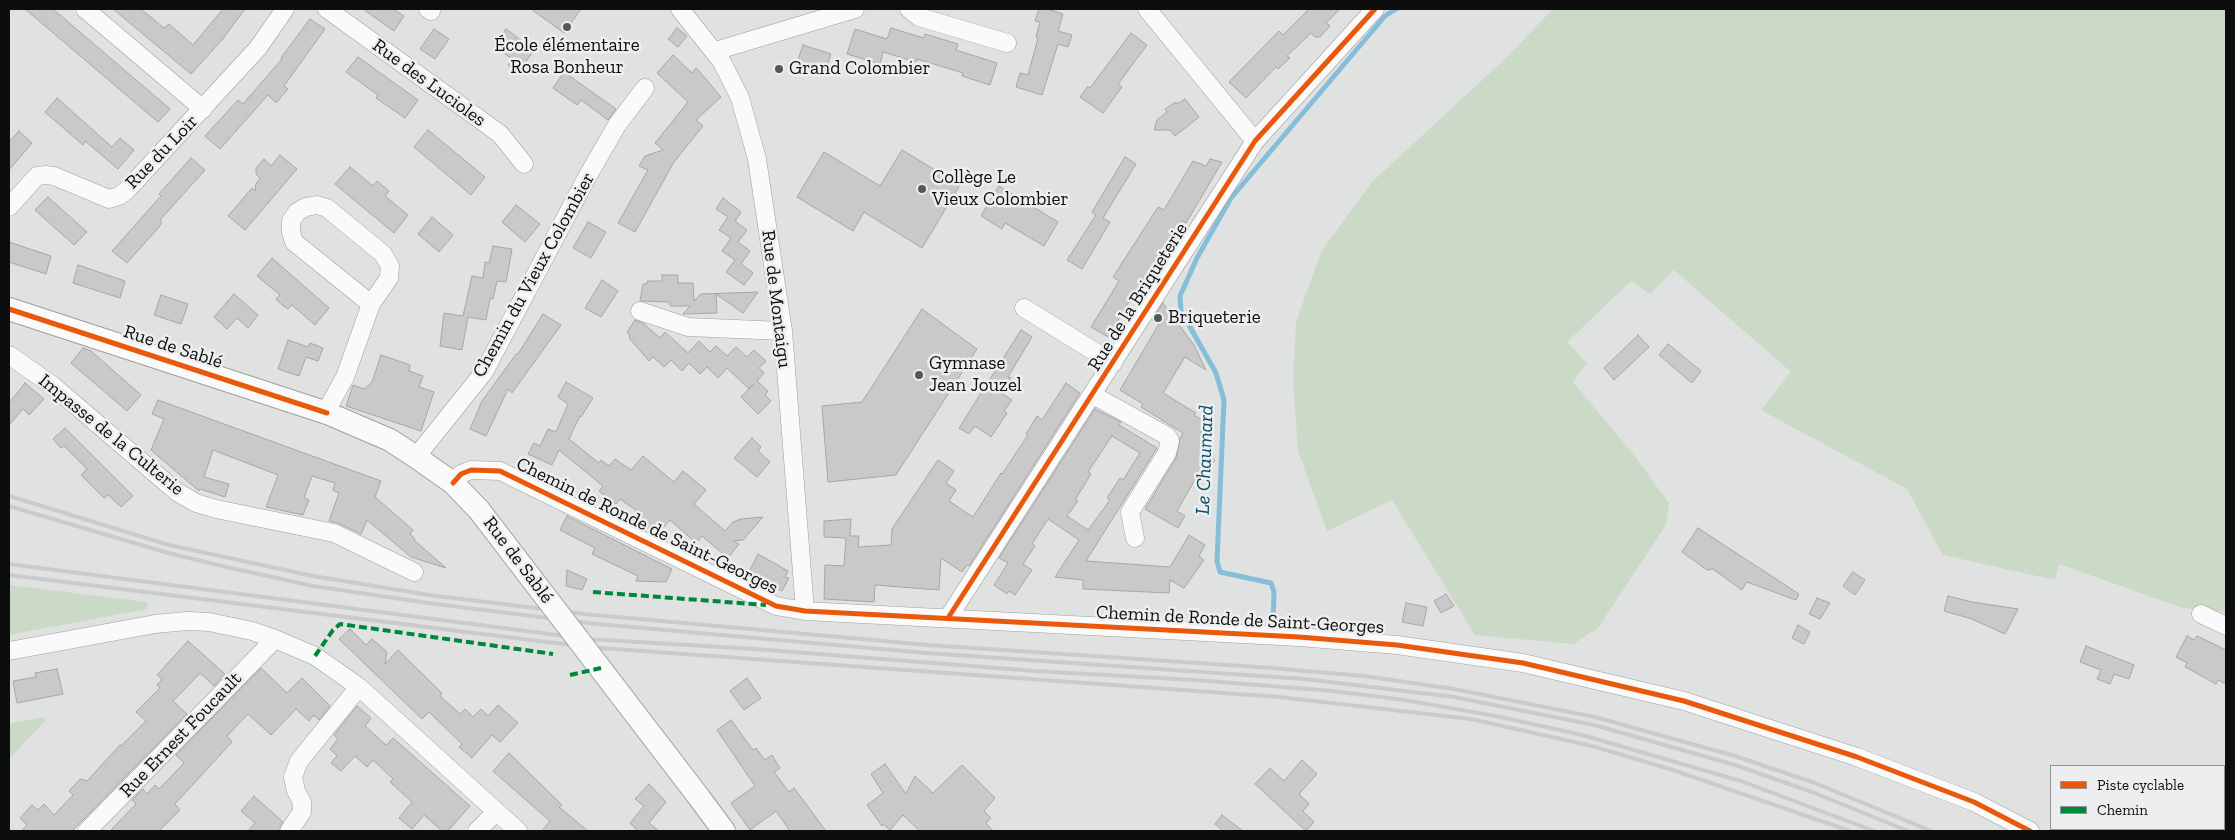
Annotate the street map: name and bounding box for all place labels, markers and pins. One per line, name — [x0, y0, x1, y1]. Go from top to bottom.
marker: École élémentaire Rosa Bonheur — [561, 21, 573, 33]
place label: École élémentaire Rosa Bonheur — [494, 35, 640, 79]
place label: Grand Colombier — [789, 58, 931, 80]
marker: Grand Colombier — [773, 63, 785, 75]
place label: Collège Le Vieux Colombier — [932, 167, 1069, 211]
marker: Collège Le Vieux Colombier — [916, 183, 928, 195]
place label: Briqueterie — [1168, 307, 1261, 329]
marker: Briqueterie — [1152, 312, 1164, 324]
place label: Gymnase Jean Jouzel — [929, 353, 1022, 397]
marker: Gymnase Jean Jouzel — [913, 369, 925, 381]

